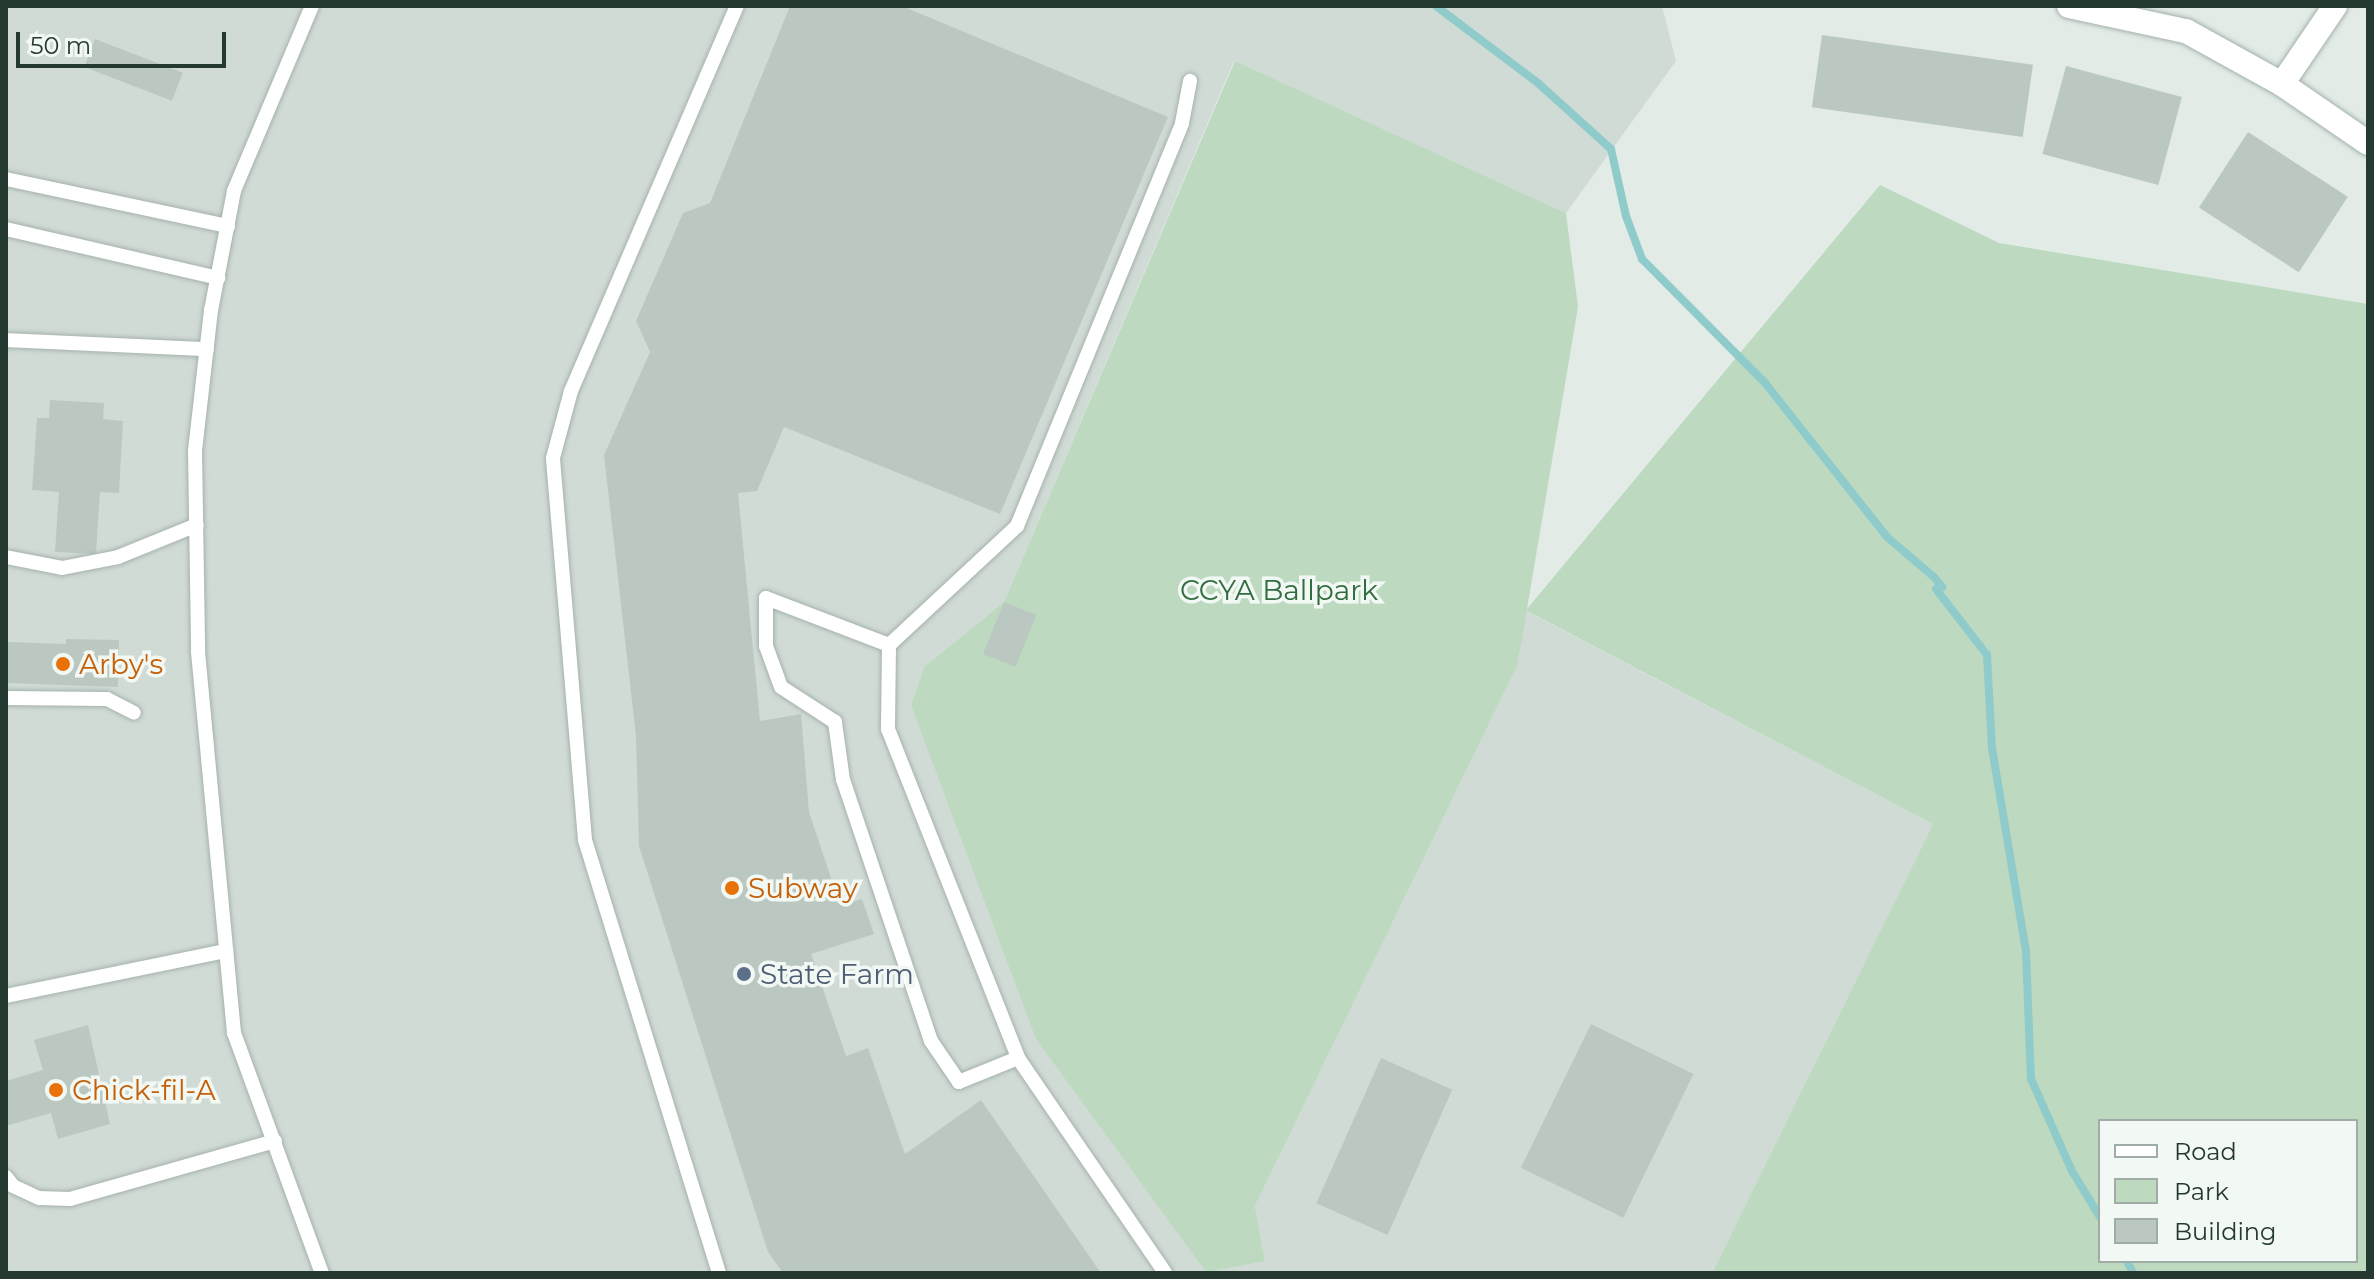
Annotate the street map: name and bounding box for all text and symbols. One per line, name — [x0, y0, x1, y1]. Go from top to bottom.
scale bar — [20, 16, 230, 66]
text: 50 m — [30, 31, 91, 60]
park label: CCYA Ballpark — [1180, 573, 1378, 607]
place label: Arby's — [79, 647, 163, 681]
marker: Arby's — [54, 655, 72, 673]
place label: Subway — [748, 871, 858, 905]
marker: Subway — [723, 879, 741, 897]
place label: State Farm — [760, 957, 914, 991]
marker: State Farm — [735, 965, 753, 983]
place label: Chick-fil-A — [72, 1073, 216, 1107]
marker: Chick-fil-A — [47, 1081, 65, 1099]
legend — [2098, 1119, 2358, 1263]
text: Road — [2174, 1137, 2237, 1166]
text: Park — [2174, 1177, 2229, 1206]
text: Building — [2174, 1217, 2277, 1246]

